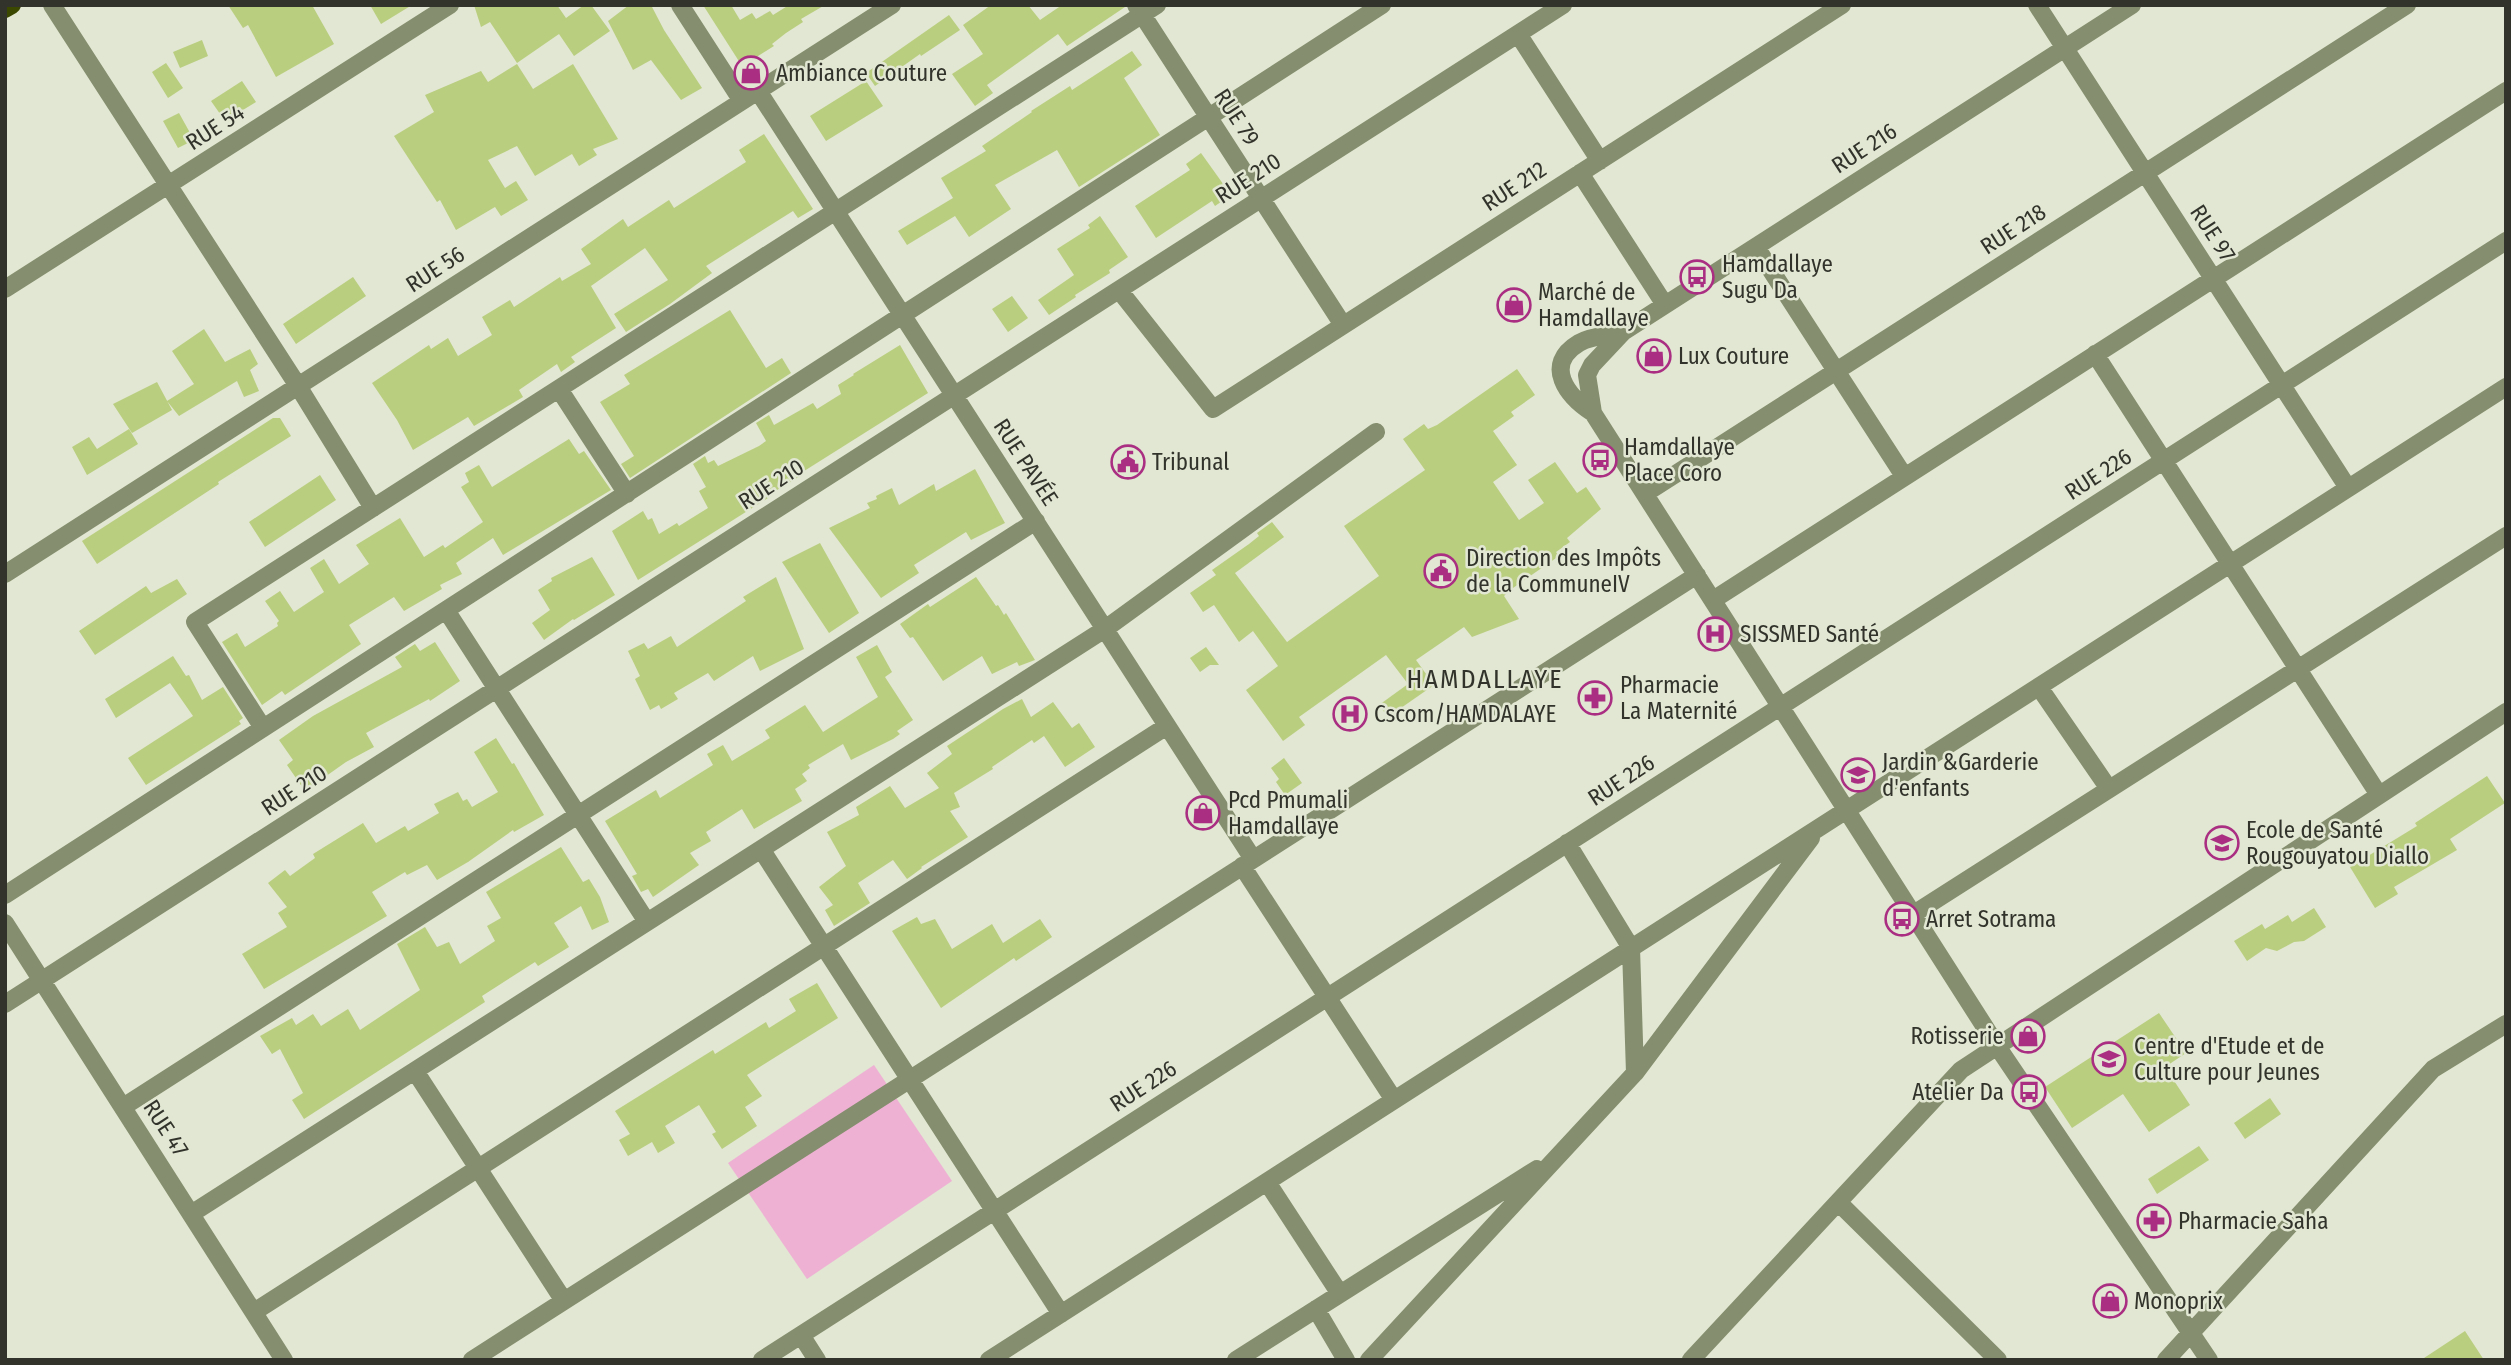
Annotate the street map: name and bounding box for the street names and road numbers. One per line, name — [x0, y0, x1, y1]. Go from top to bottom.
street label: RUE 79 — [1208, 83, 1266, 151]
street label: RUE 54 — [181, 98, 249, 156]
street label: RUE 216 — [1826, 117, 1902, 179]
street label: RUE 210 — [1210, 146, 1286, 210]
street label: RUE 212 — [1477, 155, 1551, 217]
street label: RUE 218 — [1975, 198, 2051, 260]
street label: RUE 97 — [2184, 199, 2242, 267]
street label: RUE 56 — [401, 240, 469, 298]
street label: RUE PAVÉE — [988, 413, 1065, 511]
street label: RUE 226 — [2059, 442, 2137, 506]
street label: RUE 210 — [733, 452, 809, 516]
street label: RUE 226 — [1582, 748, 1660, 812]
street label: RUE 210 — [256, 758, 332, 822]
street label: RUE 226 — [1104, 1054, 1182, 1118]
street label: RUE 47 — [137, 1094, 195, 1162]

